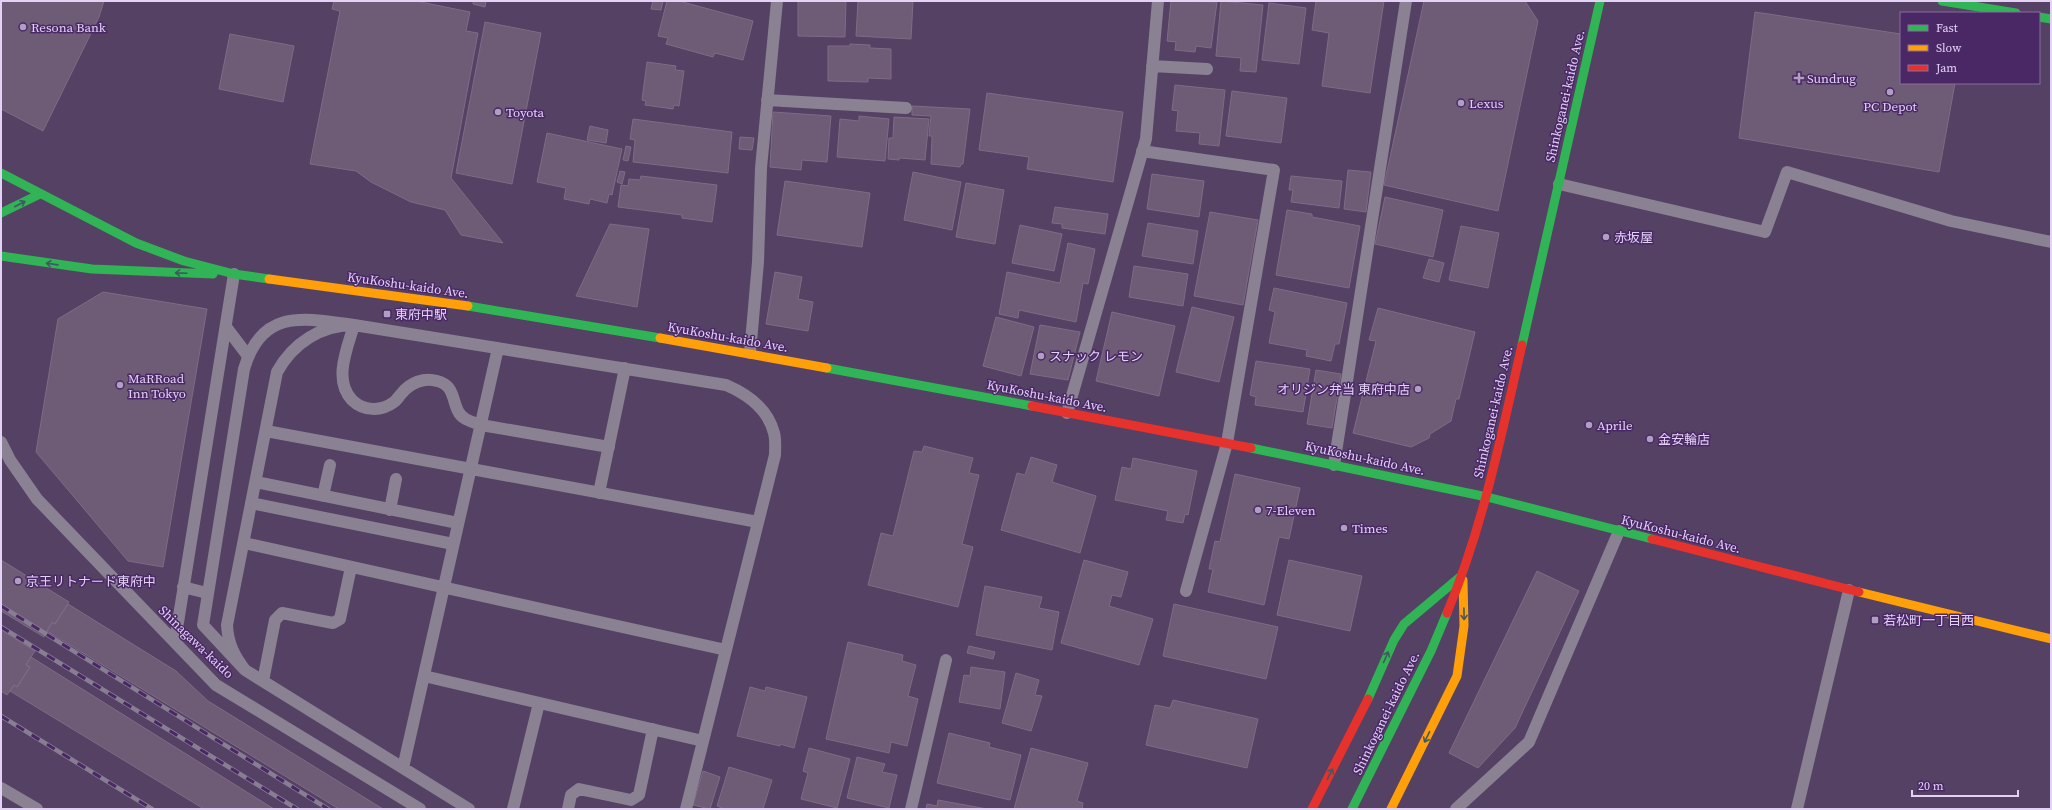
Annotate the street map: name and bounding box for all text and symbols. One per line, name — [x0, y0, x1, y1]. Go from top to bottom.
legend — [1900, 12, 2040, 84]
place label: Resona Bank — [31, 19, 107, 36]
text: Fast — [1936, 20, 1958, 36]
marker: Resona Bank — [18, 22, 28, 32]
street label: Shinkoganei-kaido Ave. — [1542, 28, 1588, 164]
text: Slow — [1936, 40, 1962, 56]
text: Jam — [1935, 60, 1957, 76]
place label: Sundrug — [1807, 70, 1856, 87]
marker: Sundrug — [1794, 73, 1804, 83]
marker: PC Depot — [1885, 87, 1895, 97]
place label: Lexus — [1469, 95, 1504, 112]
marker: Lexus — [1456, 98, 1466, 108]
place label: PC Depot — [1863, 98, 1917, 115]
place label: Toyota — [506, 104, 545, 121]
marker: Toyota — [493, 107, 503, 117]
one-way arrow — [14, 199, 26, 207]
place label: 赤坂屋 — [1614, 229, 1653, 246]
marker: 赤坂屋 — [1601, 232, 1611, 242]
one-way arrow — [46, 260, 59, 268]
street label: KyuKoshu-kaido Ave. — [346, 268, 470, 302]
one-way arrow — [175, 269, 188, 276]
place label: 東府中駅 — [395, 306, 447, 323]
marker: 東府中駅 — [382, 309, 392, 319]
street label: KyuKoshu-kaido Ave. — [666, 318, 790, 356]
street label: Shinkoganei-kaido Ave. — [1470, 344, 1516, 480]
place label: スナック レモン — [1049, 348, 1143, 365]
marker: スナック レモン — [1036, 351, 1046, 361]
place label: MaRRoad Inn Tokyo — [128, 370, 186, 402]
street label: KyuKoshu-kaido Ave. — [985, 376, 1109, 416]
marker: MaRRoad Inn Tokyo — [115, 380, 125, 390]
place label: オリジン弁当 東府中店 — [1277, 381, 1410, 398]
marker: オリジン弁当 東府中店 — [1413, 384, 1423, 394]
place label: Aprile — [1597, 417, 1633, 434]
marker: Aprile — [1584, 420, 1594, 430]
place label: 金安輪店 — [1658, 431, 1710, 448]
marker: 金安輪店 — [1645, 434, 1655, 444]
street label: KyuKoshu-kaido Ave. — [1303, 437, 1427, 479]
place label: 7-Eleven — [1266, 502, 1316, 519]
marker: 7-Eleven — [1253, 505, 1263, 515]
street label: KyuKoshu-kaido Ave. — [1620, 511, 1742, 557]
place label: Times — [1352, 520, 1388, 537]
marker: Times — [1339, 523, 1349, 533]
place label: 京王リトナード東府中 — [26, 573, 156, 590]
marker: 京王リトナード東府中 — [13, 576, 23, 586]
street label: Shinagawa-kaido — [155, 602, 237, 682]
one-way arrow — [1460, 607, 1468, 620]
place label: 若松町一丁目西 — [1883, 612, 1974, 629]
marker: 若松町一丁目西 — [1870, 615, 1880, 625]
street label: Shinkoganei-kaido Ave. — [1349, 649, 1423, 777]
one-way arrow — [1383, 652, 1391, 664]
one-way arrow — [1423, 731, 1431, 743]
one-way arrow — [1327, 769, 1334, 781]
scale bar — [1912, 772, 2018, 798]
text: 20 m — [1918, 778, 1944, 794]

